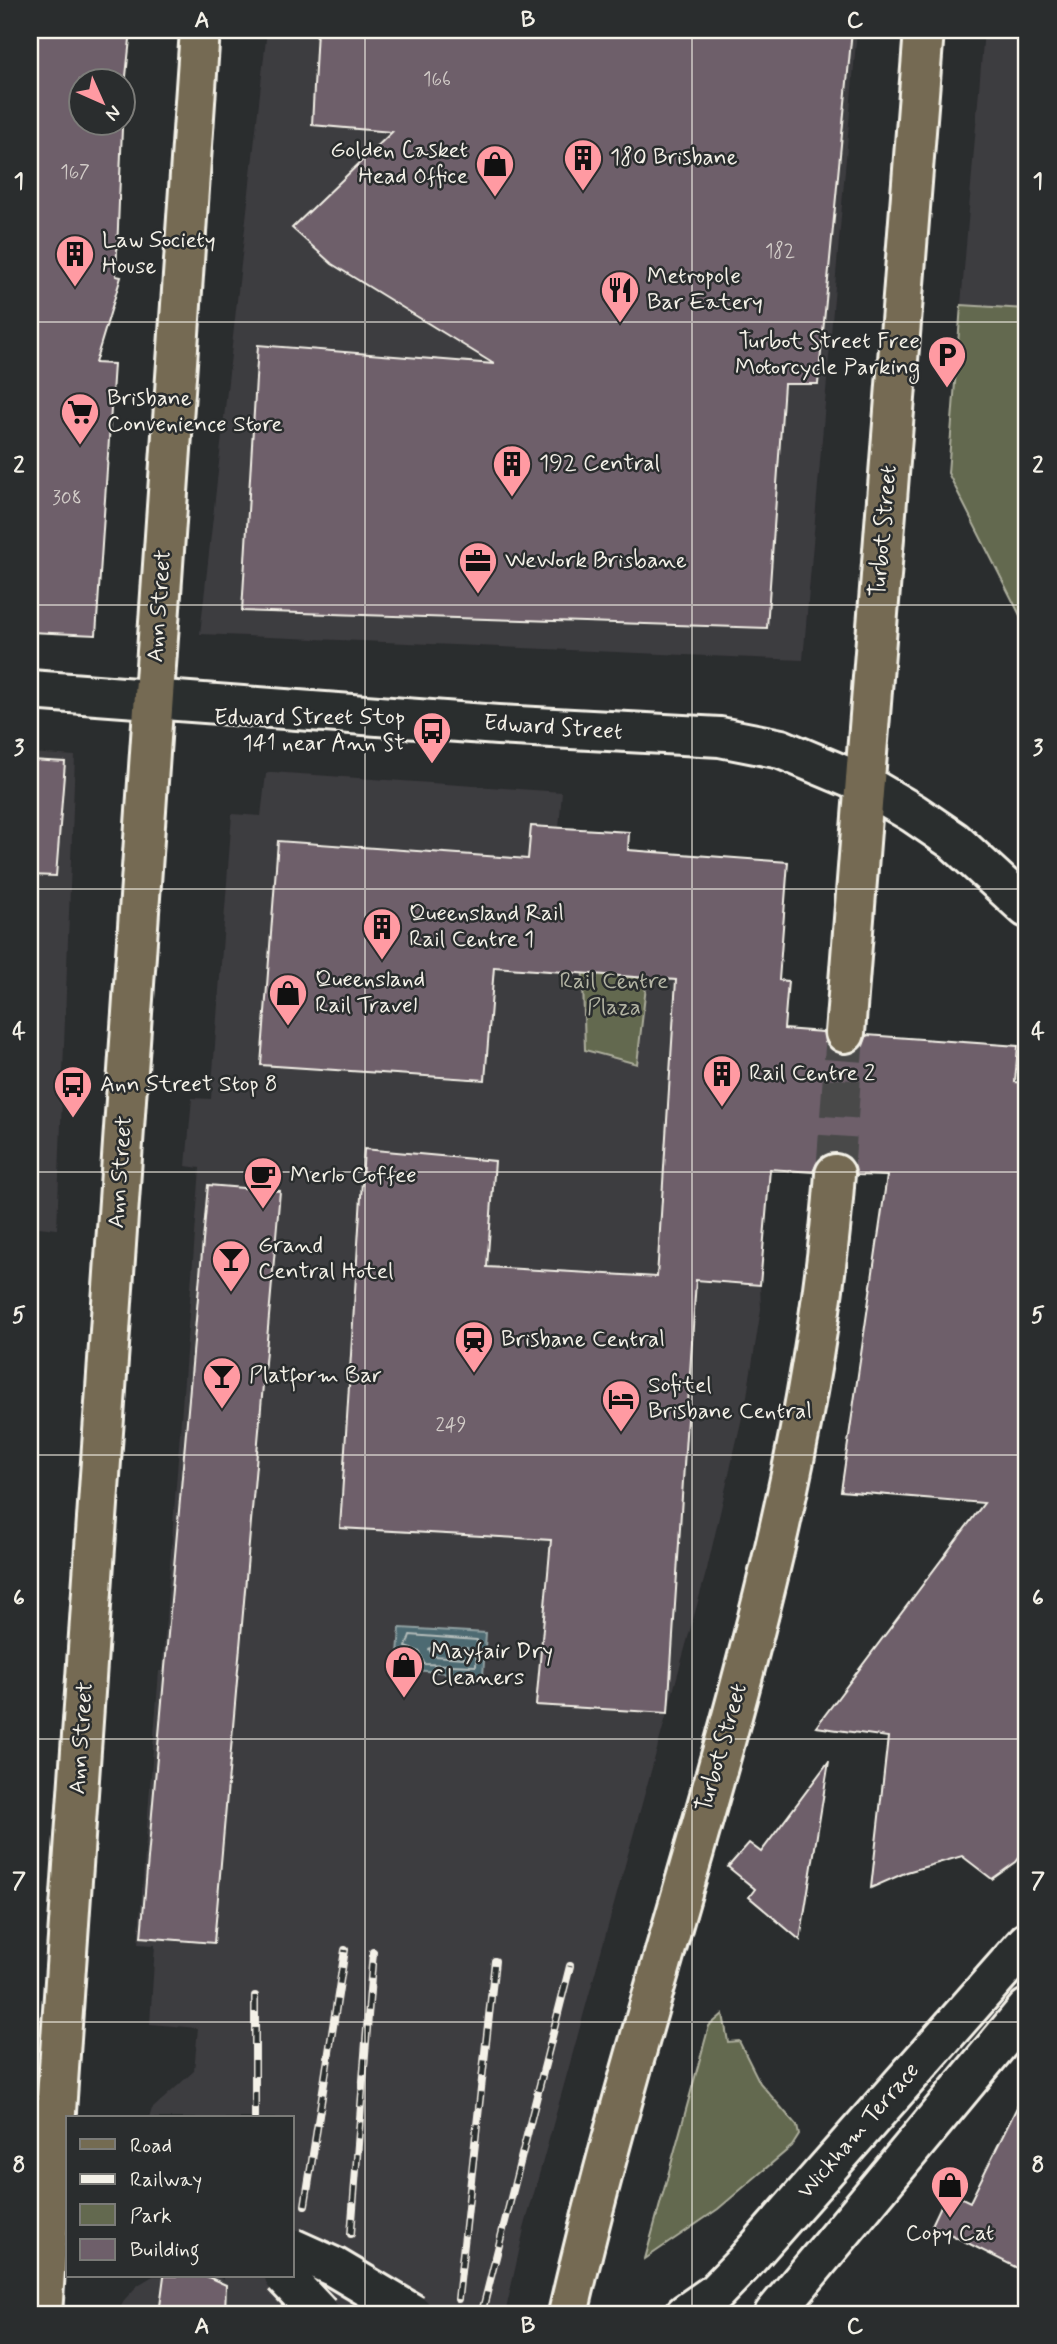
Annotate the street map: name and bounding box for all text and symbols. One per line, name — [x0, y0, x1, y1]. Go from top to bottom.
text: A — [194, 6, 210, 36]
text: B — [521, 6, 536, 36]
text: C — [847, 6, 864, 36]
north arrow — [66, 66, 136, 136]
house number: 166 — [423, 67, 451, 92]
text: N — [100, 100, 126, 126]
place label: Golden Casket Head Office — [330, 136, 468, 192]
building icon: 180 Brisbane — [562, 137, 604, 192]
shop icon: Golden Casket Head Office — [474, 143, 516, 198]
place label: 180 Brisbane — [610, 143, 738, 173]
house number: 167 — [60, 160, 90, 185]
text: 1 — [14, 167, 24, 197]
text: 1 — [1033, 167, 1043, 197]
place label: Law Society House — [102, 226, 216, 282]
building icon: Law Society House — [54, 233, 96, 288]
house number: 182 — [765, 239, 795, 264]
place label: Metropole Bar Eatery — [647, 262, 763, 318]
restaurant icon: Metropole Bar Eatery — [599, 269, 641, 324]
place label: Turbot Street Free Motorcycle Parking — [735, 327, 920, 385]
parking icon: Turbot Street Free Motorcycle Parking — [926, 334, 968, 389]
place label: Brisbane Convenience Store — [107, 384, 283, 440]
supermarket icon: Brisbane Convenience Store — [59, 391, 101, 446]
building icon: 192 Central — [491, 443, 533, 498]
place label: 192 Central — [539, 449, 660, 479]
text: 2 — [13, 451, 25, 481]
text: 2 — [1032, 451, 1044, 481]
street label: Turbot Street — [863, 464, 905, 598]
house number: 308 — [52, 486, 82, 511]
office icon: WeWork Brisbane — [457, 540, 499, 595]
place label: WeWork Brisbane — [505, 546, 687, 576]
street label: Ann Street — [141, 549, 179, 663]
place label: Edward Street Stop 141 near Ann St — [214, 703, 405, 759]
street label: Edward Street — [483, 708, 623, 748]
bus stop icon: Edward Street Stop 141 near Ann St — [411, 710, 453, 765]
text: 3 — [14, 734, 25, 764]
text: 3 — [1033, 734, 1044, 764]
place label: Queensland Rail Rail Centre 1 — [409, 899, 564, 955]
building icon: Queensland Rail Rail Centre 1 — [361, 906, 403, 961]
place label: Queensland Rail Travel — [315, 965, 425, 1021]
park label: Rail Centre Plaza — [560, 967, 668, 1023]
shop icon: Queensland Rail Travel — [267, 972, 309, 1027]
text: 4 — [12, 1017, 26, 1047]
text: 4 — [1031, 1017, 1045, 1047]
building icon: Rail Centre 2 — [701, 1053, 743, 1108]
place label: Rail Centre 2 — [749, 1059, 875, 1089]
bus stop icon: Ann Street Stop 8 — [52, 1064, 94, 1119]
place label: Ann Street Stop 8 — [100, 1070, 278, 1100]
street label: Ann Street — [102, 1115, 140, 1229]
cafe icon: Merlo Coffee — [242, 1155, 284, 1210]
place label: Merlo Coffee — [290, 1161, 417, 1191]
place label: Grand Central Hotel — [258, 1231, 394, 1287]
bar icon: Grand Central Hotel — [210, 1238, 252, 1293]
text: 5 — [12, 1301, 26, 1331]
text: 5 — [1031, 1301, 1045, 1331]
station icon: Brisbane Central — [453, 1319, 495, 1374]
place label: Brisbane Central — [501, 1325, 665, 1355]
bar icon: Platform Bar — [201, 1355, 243, 1410]
place label: Platform Bar — [249, 1361, 382, 1392]
place label: Sofitel Brisbane Central — [648, 1371, 812, 1427]
hotel icon: Sofitel Brisbane Central — [600, 1378, 642, 1433]
house number: 249 — [436, 1413, 466, 1438]
text: 6 — [13, 1584, 25, 1614]
text: 6 — [1032, 1584, 1044, 1614]
place label: Mayfair Dry Cleaners — [431, 1637, 553, 1693]
shop icon: Mayfair Dry Cleaners — [383, 1644, 425, 1699]
street label: Turbot Street — [689, 1680, 755, 1816]
street label: Ann Street — [63, 1681, 101, 1795]
text: 7 — [12, 1867, 26, 1897]
text: 7 — [1031, 1867, 1045, 1897]
street label: Wickham Terrace — [791, 2056, 927, 2206]
legend — [66, 2116, 294, 2278]
text: Road — [130, 2132, 172, 2160]
text: 8 — [13, 2151, 25, 2181]
text: 8 — [1032, 2151, 1044, 2181]
shop icon: Copy Cat — [929, 2164, 971, 2219]
text: Railway — [130, 2166, 202, 2194]
text: Park — [130, 2202, 172, 2230]
place label: Copy Cat — [906, 2219, 994, 2249]
text: Building — [130, 2236, 200, 2266]
text: A — [194, 2312, 210, 2342]
text: B — [521, 2312, 536, 2342]
text: C — [847, 2312, 864, 2342]

